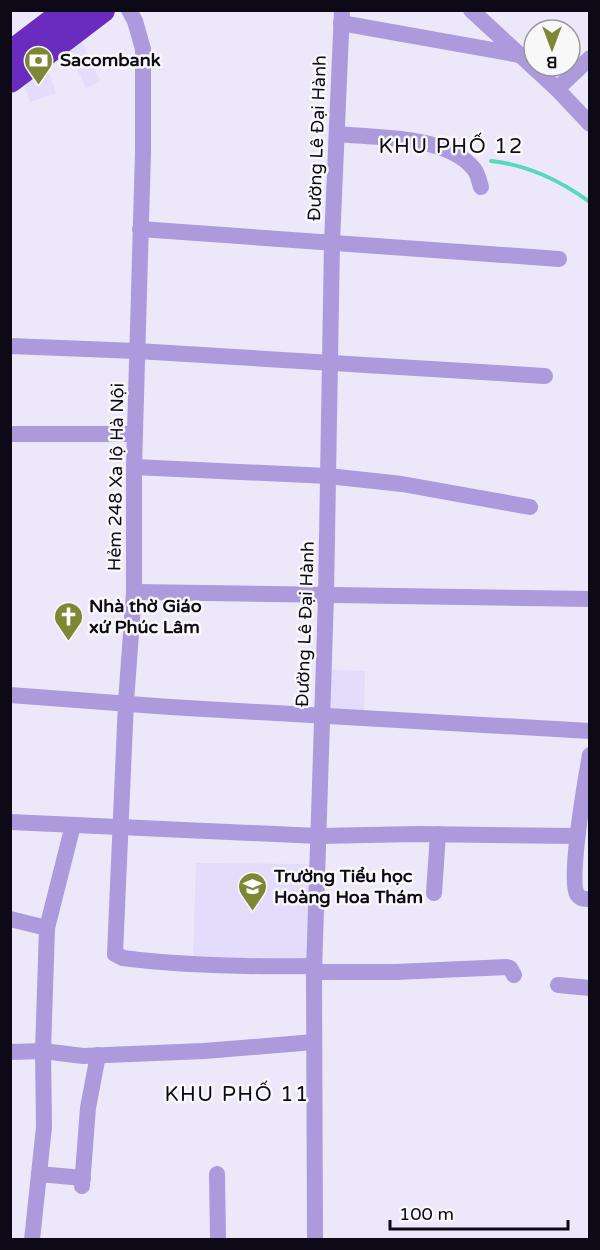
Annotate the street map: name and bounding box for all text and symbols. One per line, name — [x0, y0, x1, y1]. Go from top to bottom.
north arrow — [522, 18, 582, 78]
bank icon: Sacombank — [23, 44, 55, 86]
place label: Sacombank — [60, 49, 161, 71]
text: B — [546, 52, 558, 72]
street label: Đường Lê Đại Hành — [303, 55, 331, 221]
district label: KHU PHỐ 12 — [378, 132, 524, 159]
street label: Hẻm 248 Xa lộ Hà Nội — [103, 383, 129, 571]
street label: Đường Lê Đại Hành — [291, 541, 319, 707]
place label: Nhà thờ Giáo xứ Phúc Lâm — [89, 595, 202, 638]
church icon: Nhà thờ Giáo xứ Phúc Lâm — [52, 600, 84, 642]
place label: Trường Tiểu học Hoàng Hoa Thám — [273, 865, 423, 908]
school or university icon: Trường Tiểu học Hoàng Hoa Thám — [237, 870, 269, 912]
district label: KHU PHỐ 11 — [164, 1080, 310, 1107]
scale bar — [390, 1193, 568, 1231]
text: 100 m — [399, 1203, 454, 1225]

